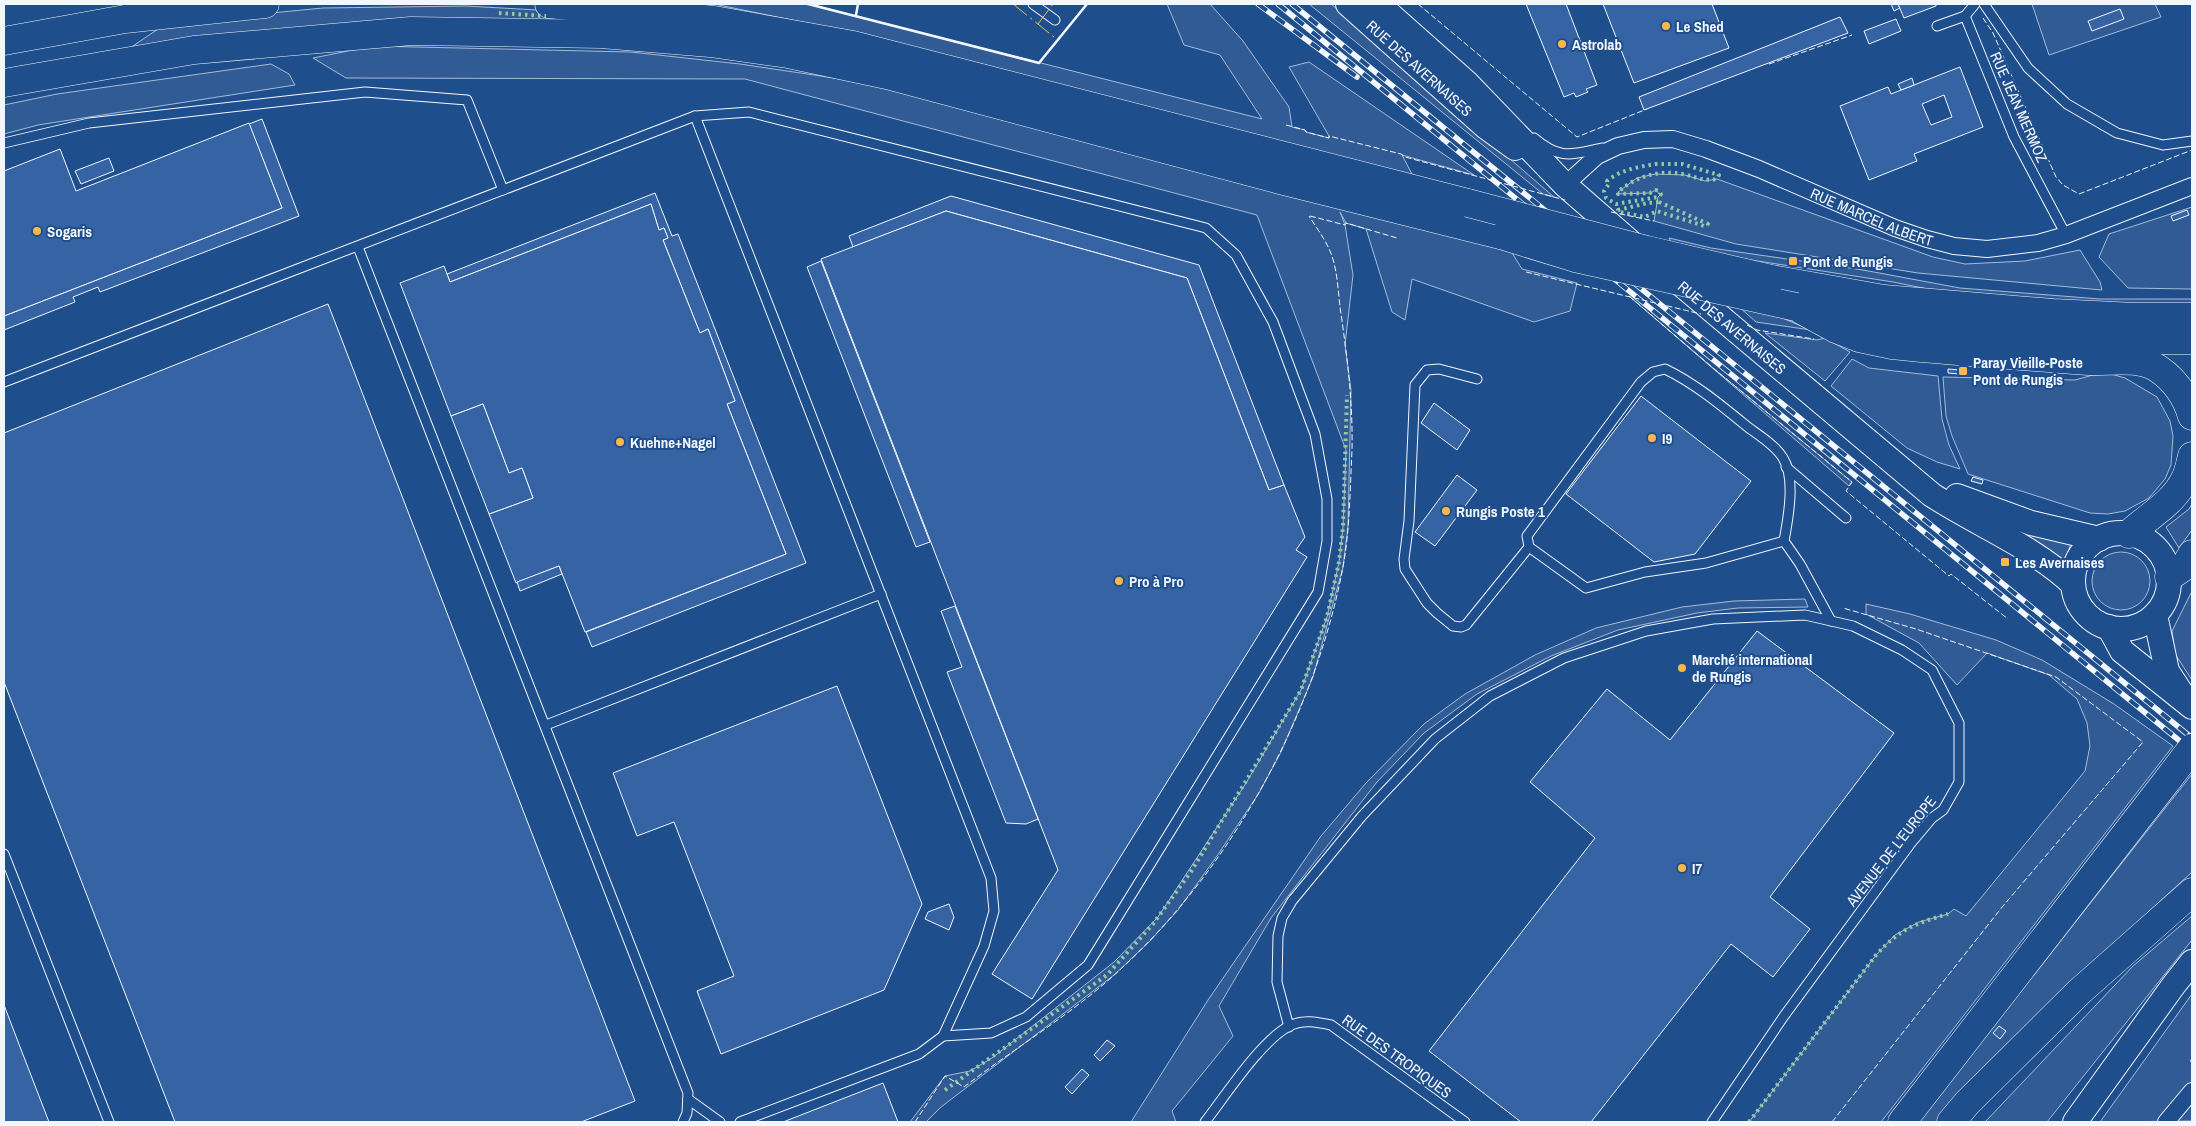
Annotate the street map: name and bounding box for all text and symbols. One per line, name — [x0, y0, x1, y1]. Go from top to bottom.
street label: RUE DES AVERNAISES — [1362, 15, 1477, 121]
place label: Le Shed — [1676, 16, 1724, 37]
marker: Le Shed — [1660, 20, 1672, 32]
place label: Astrolab — [1572, 34, 1622, 55]
marker: Astrolab — [1556, 38, 1568, 50]
street label: RUE JEAN MERMOZ — [1985, 48, 2053, 166]
street label: RUE MARCEL ALBERT — [1807, 182, 1936, 251]
place label: Sogaris — [47, 221, 92, 242]
marker: Sogaris — [31, 225, 43, 237]
place label: Pont de Rungis — [1803, 251, 1893, 272]
marker: Pont de Rungis — [1787, 255, 1799, 267]
street label: RUE DES AVERNAISES — [1674, 276, 1791, 379]
place label: Paray Vieille-Poste Pont de Rungis — [1973, 352, 2083, 390]
marker: Paray Vieille-Poste Pont de Rungis — [1957, 365, 1969, 377]
place label: I9 — [1662, 428, 1672, 449]
place label: Kuehne+Nagel — [630, 432, 716, 453]
marker: I9 — [1646, 432, 1658, 444]
marker: Kuehne+Nagel — [614, 436, 626, 448]
place label: Rungis Poste 1 — [1456, 501, 1545, 522]
marker: Rungis Poste 1 — [1440, 505, 1452, 517]
place label: Les Avernaises — [2015, 552, 2105, 573]
marker: Les Avernaises — [1999, 556, 2011, 568]
place label: Pro à Pro — [1129, 571, 1184, 592]
marker: Pro à Pro — [1113, 575, 1125, 587]
place label: Marché international de Rungis — [1692, 649, 1812, 687]
marker: Marché international de Rungis — [1676, 662, 1688, 674]
street label: AVENUE DE L'EUROPE — [1841, 791, 1941, 911]
place label: I7 — [1692, 858, 1702, 879]
marker: I7 — [1676, 862, 1688, 874]
street label: RUE DES TROPIQUES — [1338, 1009, 1456, 1103]

